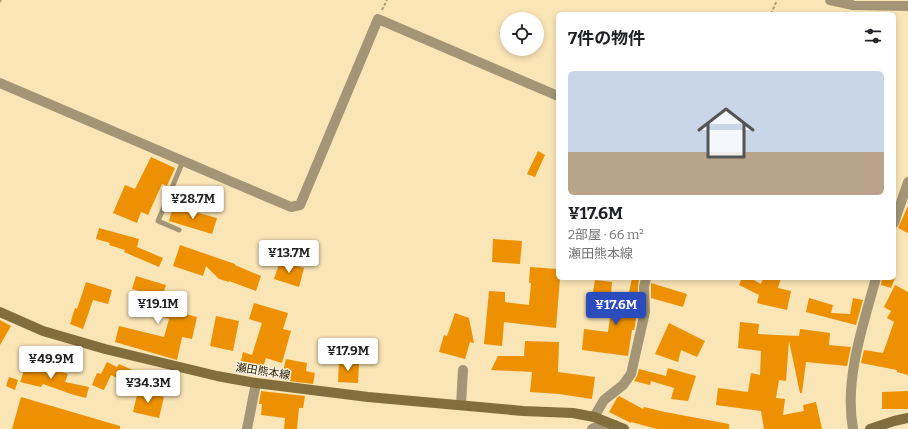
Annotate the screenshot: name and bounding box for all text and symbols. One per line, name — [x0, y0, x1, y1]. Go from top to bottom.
map controls — [500, 12, 544, 56]
button: locate — [500, 12, 544, 56]
icon: filters — [862, 25, 884, 47]
text: 7件の物件 — [568, 28, 645, 49]
icon: home — [690, 97, 762, 169]
pin: ¥28.7M — [160, 186, 226, 220]
text: ¥28.7M — [171, 191, 215, 206]
text: ¥17.6M — [568, 203, 623, 224]
text: 2部屋 · 66 m² — [568, 227, 644, 242]
pin: ¥13.7M — [256, 240, 322, 274]
text: ¥13.7M — [268, 245, 310, 260]
text: 瀬田熊本線 — [568, 246, 633, 261]
pin: ¥19.1M — [125, 291, 191, 325]
pin: ¥17.6M — [583, 292, 649, 326]
text: ¥19.1M — [137, 296, 179, 311]
text: ¥17.6M — [595, 297, 637, 312]
pin: ¥17.9M — [315, 338, 381, 372]
text: ¥17.9M — [327, 343, 369, 358]
pin: ¥49.9M — [18, 346, 84, 380]
text: ¥49.9M — [28, 351, 74, 366]
street label: 瀬田熊本線 — [235, 361, 291, 382]
pin: ¥34.3M — [115, 370, 181, 404]
text: ¥34.3M — [125, 375, 171, 390]

